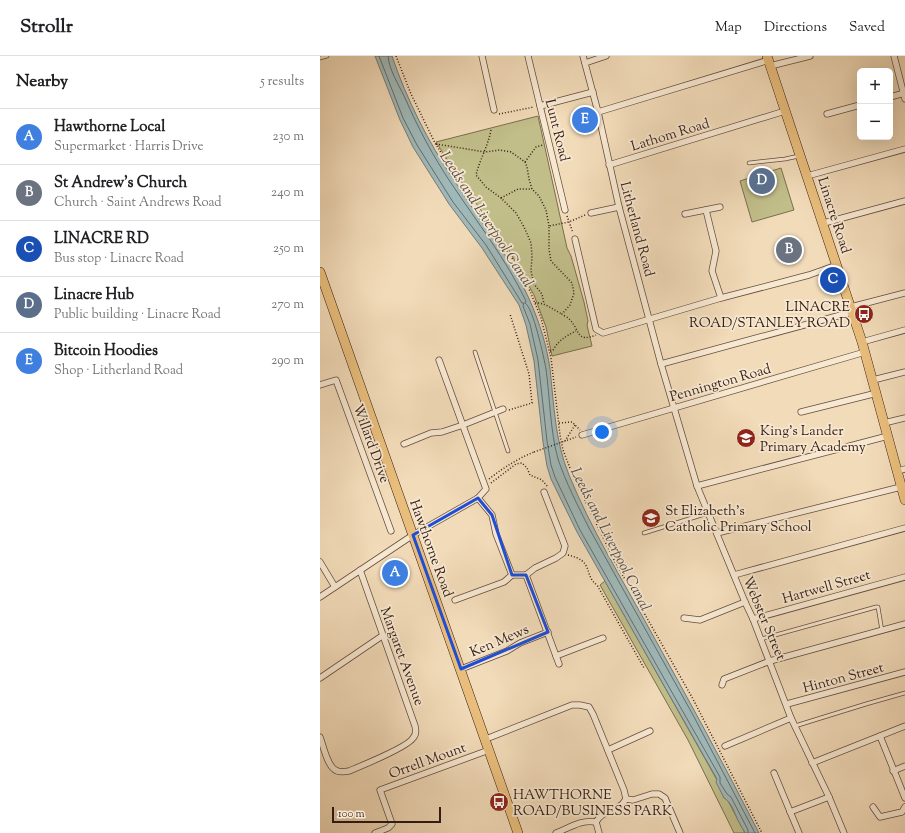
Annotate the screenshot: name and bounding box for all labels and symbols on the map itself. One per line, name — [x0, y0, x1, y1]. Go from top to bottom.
street label: Lunt Road — [539, 97, 574, 164]
pin: E — [572, 105, 598, 135]
street label: Lathom Road — [629, 114, 712, 157]
water label: Leeds and Liverpool Canal — [434, 148, 538, 292]
pin: D — [749, 166, 775, 196]
street label: Linacre Road — [811, 175, 855, 257]
street label: Litherland Road — [614, 180, 658, 279]
pin: B — [776, 235, 802, 265]
pin: C — [820, 265, 846, 295]
place label: LINACRE ROAD/STANLEY ROAD — [689, 298, 851, 334]
bus stop icon: LINACRE ROAD/STANLEY ROAD — [853, 303, 875, 325]
street label: Pennington Road — [668, 360, 774, 408]
street label: Willard Drive — [347, 401, 394, 486]
your location — [592, 422, 612, 442]
place label: King's Lander Primary Academy — [760, 422, 866, 458]
school or university icon: King's Lander Primary Academy — [735, 427, 757, 449]
water label: Leeds and Liverpool Canal — [564, 464, 655, 615]
street label: Hawthorne Road — [403, 497, 457, 600]
place label: St Elizabeth's Catholic Primary School — [665, 502, 812, 538]
school or university icon: St Elizabeth's Catholic Primary School — [640, 507, 662, 529]
pin: A — [382, 558, 408, 588]
street label: Hartwell Street — [780, 566, 873, 610]
street label: Webster Street — [736, 574, 790, 664]
street label: Margaret Avenue — [374, 605, 428, 709]
street label: Ken Mews — [467, 620, 532, 663]
street label: Hinton Street — [801, 658, 886, 699]
street label: Orrell Mount — [386, 739, 469, 785]
place label: HAWTHORNE ROAD/BUSINESS PARK — [513, 786, 672, 822]
bus stop icon: HAWTHORNE ROAD/BUSINESS PARK — [488, 791, 510, 813]
scale bar — [332, 805, 441, 824]

